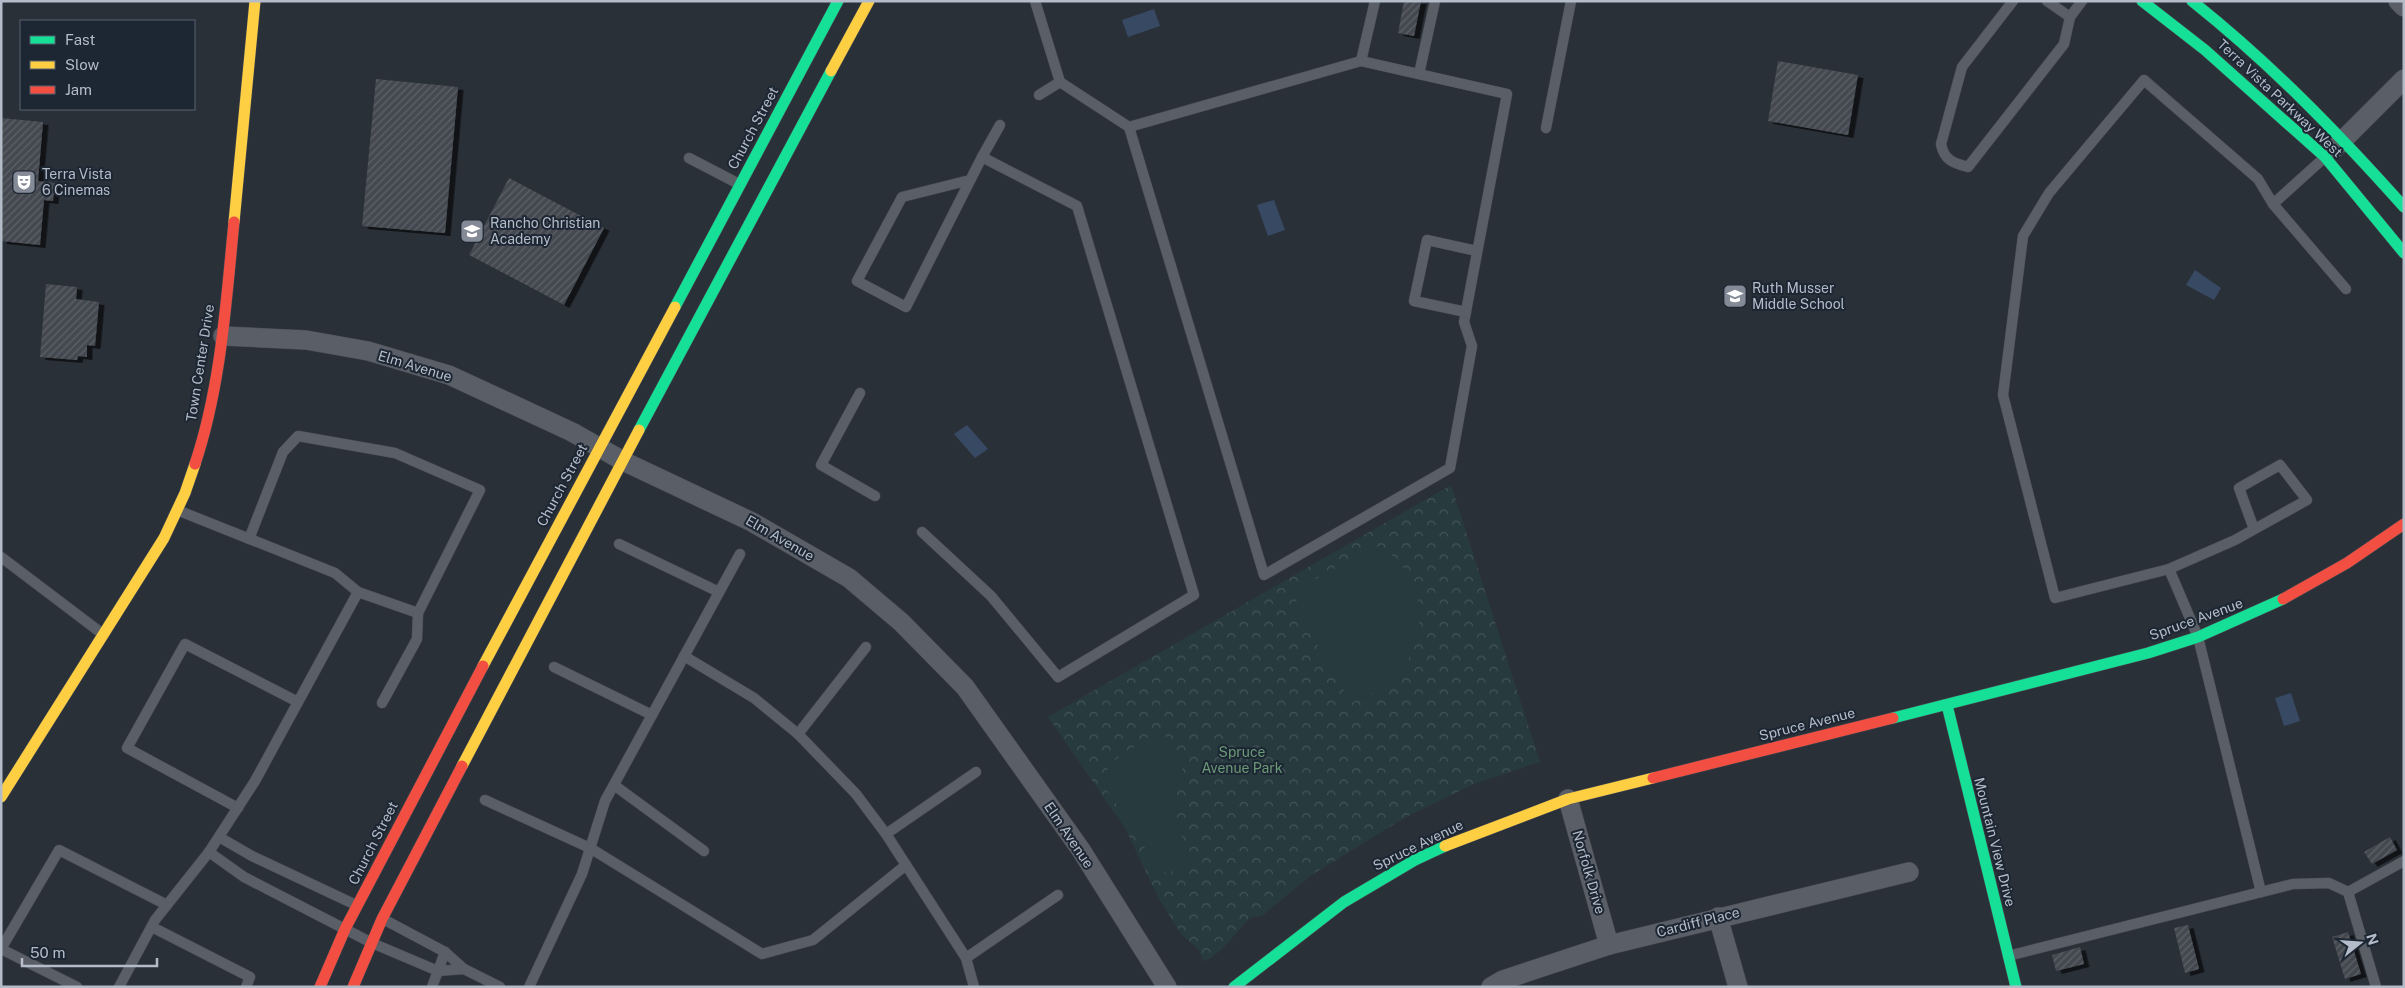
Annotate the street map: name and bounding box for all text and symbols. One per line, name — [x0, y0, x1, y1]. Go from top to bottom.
legend — [20, 20, 195, 110]
text: Fast — [65, 31, 95, 48]
street label: Terra Vista Parkway West — [2214, 36, 2346, 160]
text: Slow — [65, 56, 100, 73]
text: Jam — [65, 81, 92, 98]
street label: Church Street — [725, 84, 781, 172]
place label: Terra Vista 6 Cinemas — [42, 166, 112, 198]
theatre icon: Terra Vista 6 Cinemas — [11, 169, 37, 195]
place label: Rancho Christian Academy — [490, 215, 600, 247]
school or university icon: Rancho Christian Academy — [459, 218, 485, 244]
place label: Ruth Musser Middle School — [1752, 280, 1845, 312]
school or university icon: Ruth Musser Middle School — [1722, 283, 1748, 309]
street label: Town Center Drive — [183, 303, 217, 423]
street label: Elm Avenue — [376, 347, 454, 385]
street label: Church Street — [534, 441, 590, 529]
street label: Elm Avenue — [743, 512, 817, 564]
street label: Spruce Avenue — [2147, 595, 2245, 643]
street label: Spruce Avenue — [1757, 704, 1857, 744]
park label: Spruce Avenue Park — [1201, 744, 1283, 776]
street label: Mountain View Drive — [1971, 776, 2019, 908]
street label: Church Street — [345, 799, 401, 887]
street label: Elm Avenue — [1041, 799, 1097, 871]
street label: Spruce Avenue — [1370, 816, 1466, 874]
street label: Norfolk Drive — [1569, 828, 1609, 916]
street label: Cardiff Place — [1655, 904, 1741, 940]
north arrow — [2335, 918, 2385, 968]
text: N — [2363, 932, 2382, 947]
scale bar — [22, 936, 158, 968]
text: 50 m — [30, 944, 65, 961]

